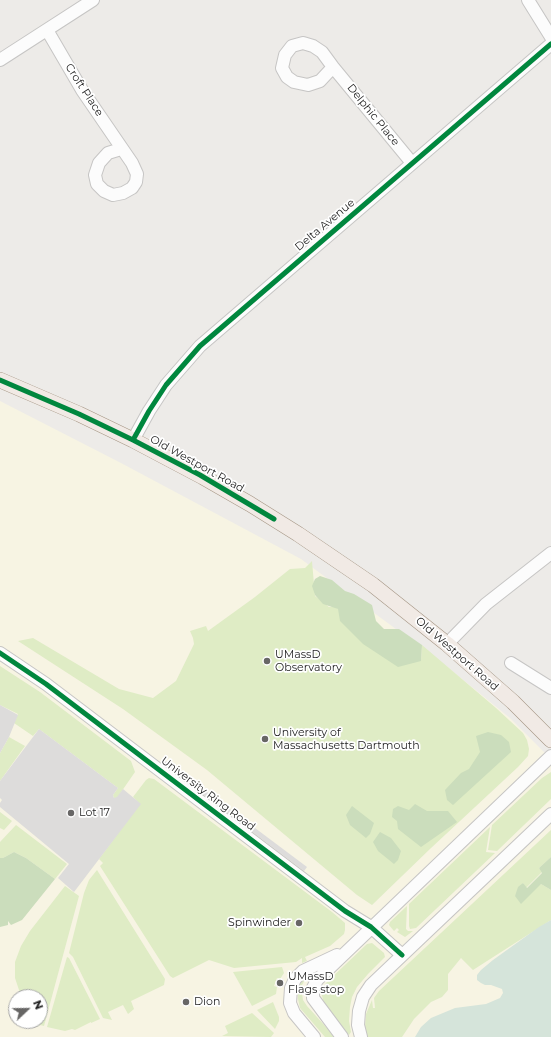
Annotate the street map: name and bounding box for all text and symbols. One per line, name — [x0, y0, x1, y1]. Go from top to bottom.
street label: Croft Place — [62, 61, 106, 119]
street label: Delphic Place — [344, 81, 402, 149]
street label: Delta Avenue — [293, 196, 357, 254]
street label: Old Westport Road — [148, 433, 246, 495]
street label: Old Westport Road — [413, 614, 501, 694]
place label: UMassD Observatory — [275, 648, 342, 674]
marker: UMassD Observatory — [262, 656, 272, 666]
place label: University of Massachusetts Dartmouth — [273, 726, 420, 752]
marker: University of Massachusetts Dartmouth — [260, 734, 270, 744]
street label: University Ring Road — [158, 754, 258, 834]
place label: Lot 17 — [79, 806, 110, 820]
marker: Lot 17 — [66, 808, 76, 818]
place label: Spinwinder — [228, 916, 291, 930]
marker: Spinwinder — [294, 918, 304, 928]
place label: UMassD Flags stop — [288, 970, 344, 996]
marker: UMassD Flags stop — [275, 978, 285, 988]
north arrow — [8, 989, 48, 1029]
place label: Dion — [194, 995, 220, 1009]
marker: Dion — [181, 997, 191, 1007]
text: N — [30, 998, 46, 1012]

